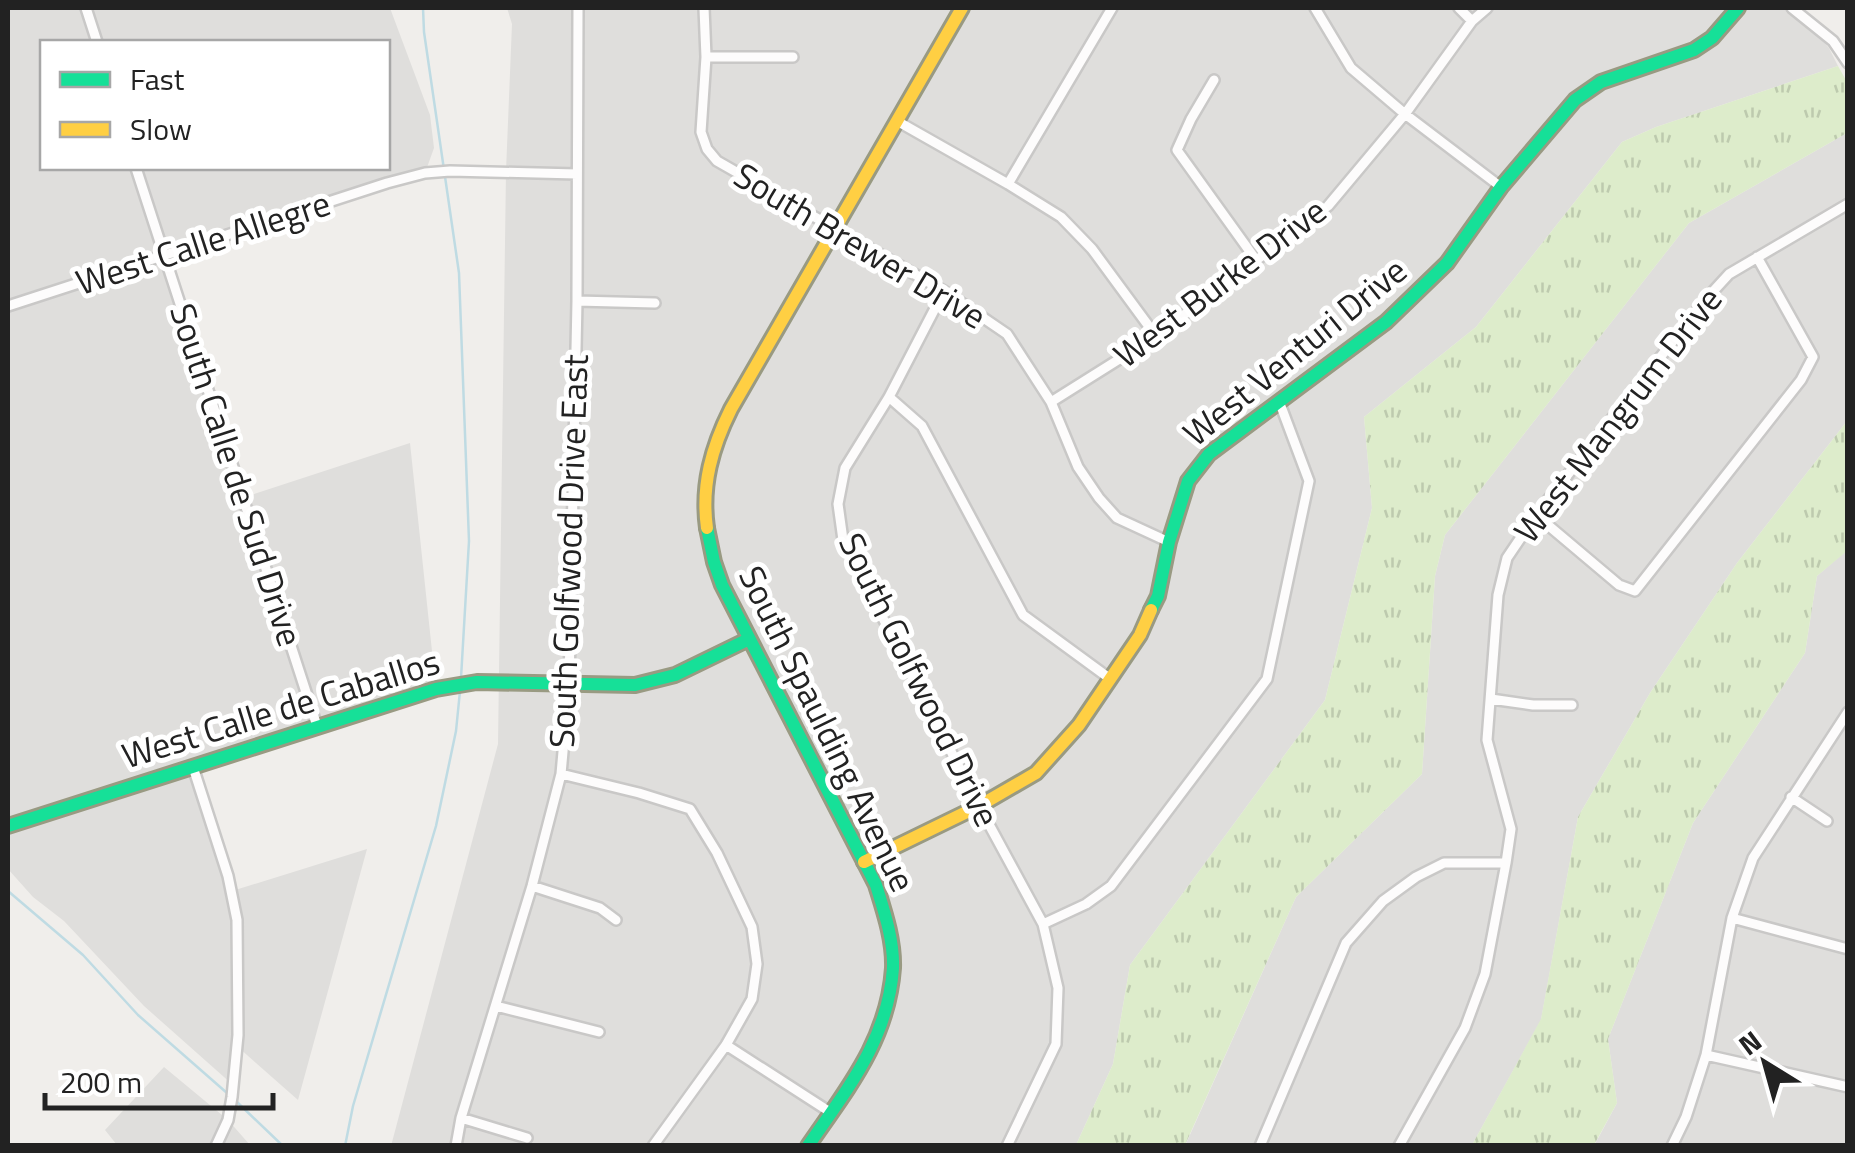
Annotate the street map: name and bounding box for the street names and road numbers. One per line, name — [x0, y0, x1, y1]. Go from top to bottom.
street label: South Brewer Drive — [724, 148, 997, 342]
street label: West Calle Allegre — [69, 176, 337, 309]
street label: West Burke Drive — [1101, 184, 1337, 380]
street label: West Venturi Drive — [1171, 244, 1418, 459]
street label: West Mangrum Drive — [1500, 275, 1735, 554]
street label: South Calle de Sud Drive — [156, 297, 318, 653]
street label: South Golfwood Drive East — [534, 353, 602, 749]
street label: South Golfwood Drive — [825, 524, 1014, 836]
street label: South Spaulding Avenue — [725, 556, 930, 901]
street label: West Calle de Caballos — [115, 634, 446, 782]

